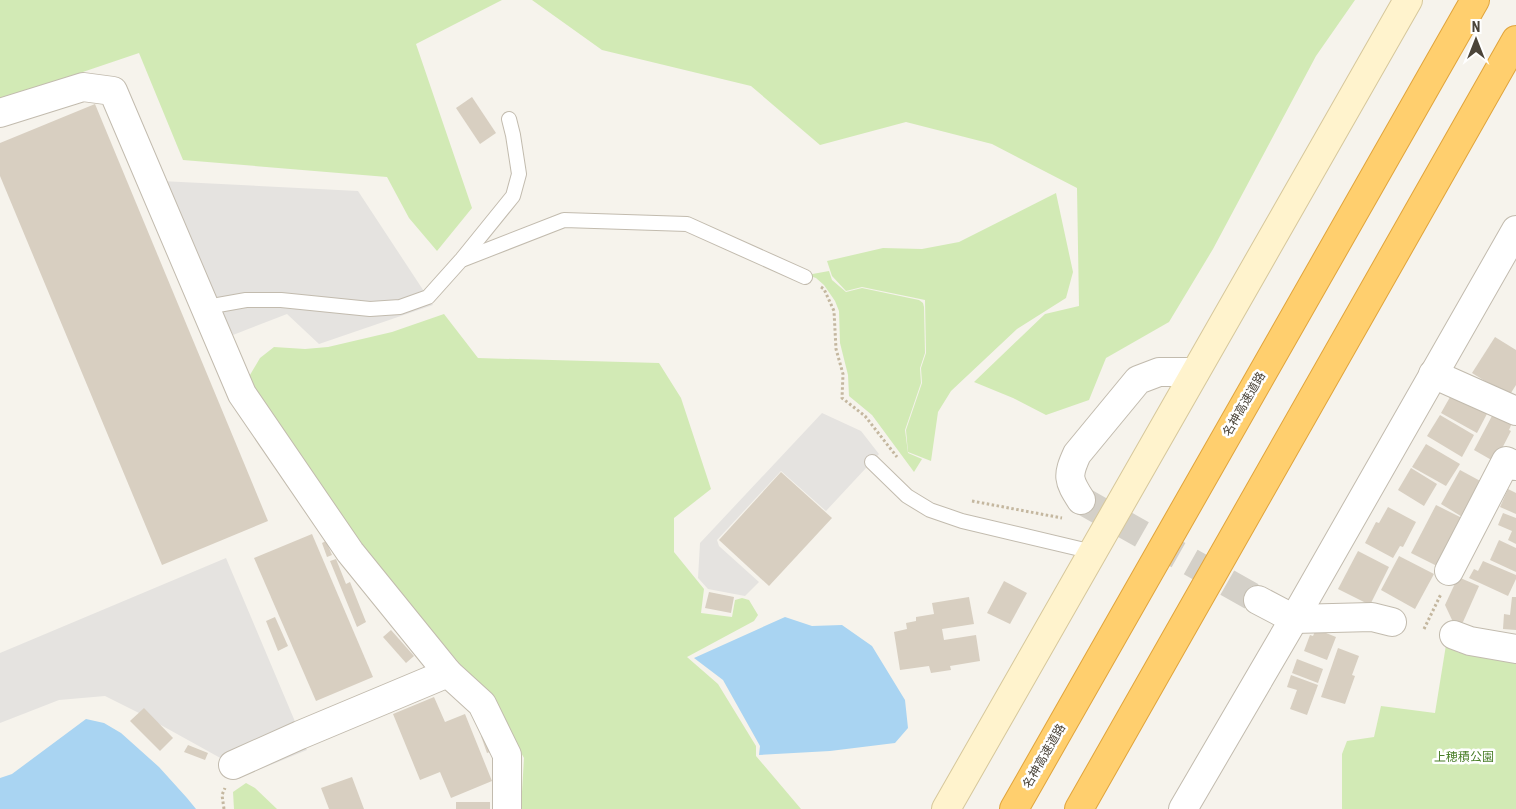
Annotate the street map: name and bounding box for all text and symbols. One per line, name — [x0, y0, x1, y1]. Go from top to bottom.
north arrow — [1451, 15, 1501, 65]
text: N — [1472, 19, 1480, 35]
street label: 名神高速道路 — [1220, 369, 1268, 439]
street label: 名神高速道路 — [1020, 721, 1068, 791]
park label: 上穂積公園 — [1434, 750, 1494, 764]

